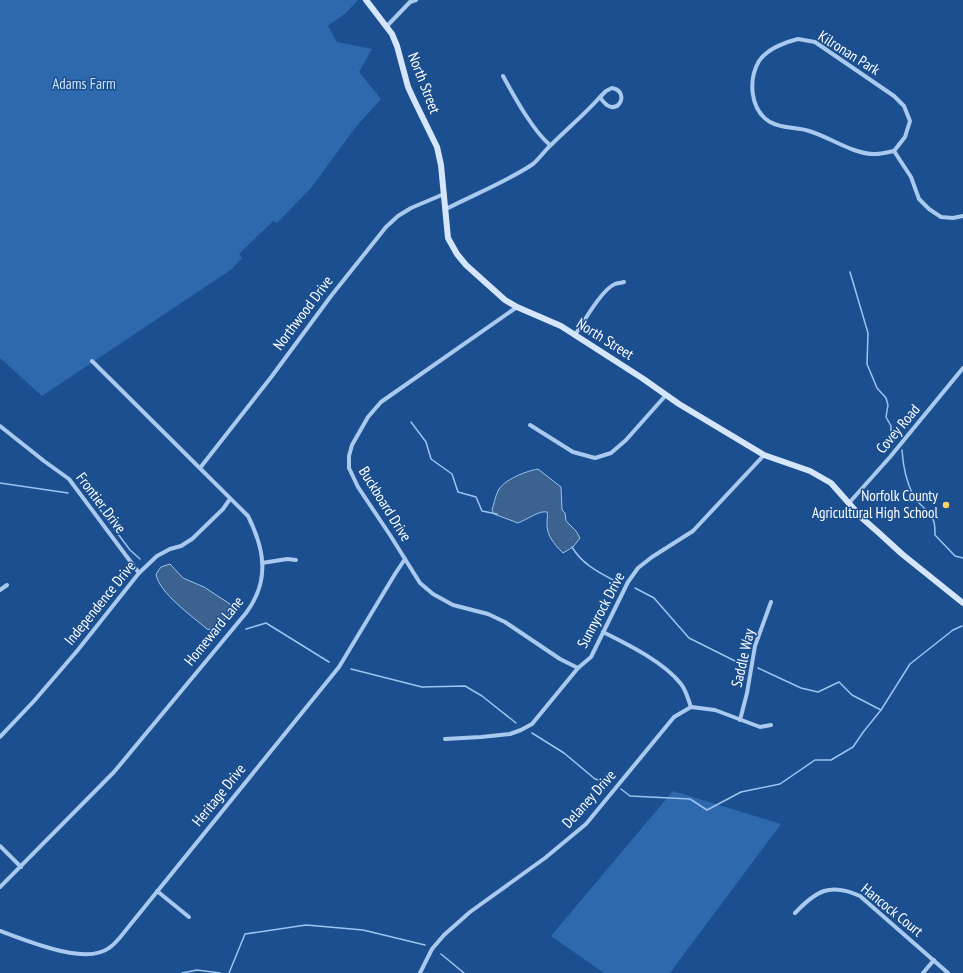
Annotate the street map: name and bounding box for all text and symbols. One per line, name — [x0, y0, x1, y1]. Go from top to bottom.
street label: Kilronan Park — [815, 26, 884, 79]
street label: North Street — [404, 50, 445, 116]
park label: Adams Farm — [52, 74, 116, 93]
street label: Northwood Drive — [268, 272, 337, 354]
street label: North Street — [573, 314, 637, 364]
street label: Covey Road — [872, 400, 924, 457]
street label: Buckboard Drive — [355, 463, 416, 545]
street label: Frontier Drive — [72, 468, 131, 537]
place label: Norfolk County Agricultural High School — [812, 486, 938, 522]
marker: Norfolk County Agricultural High School — [941, 500, 951, 510]
street label: Independence Drive — [60, 557, 139, 649]
street label: Sunnyrock Drive — [573, 568, 629, 651]
street label: Homeward Lane — [180, 592, 247, 669]
street label: Saddle Way — [727, 627, 759, 689]
street label: Heritage Drive — [188, 760, 250, 830]
street label: Delaney Drive — [558, 766, 620, 832]
street label: Hancock Court — [857, 879, 927, 940]

